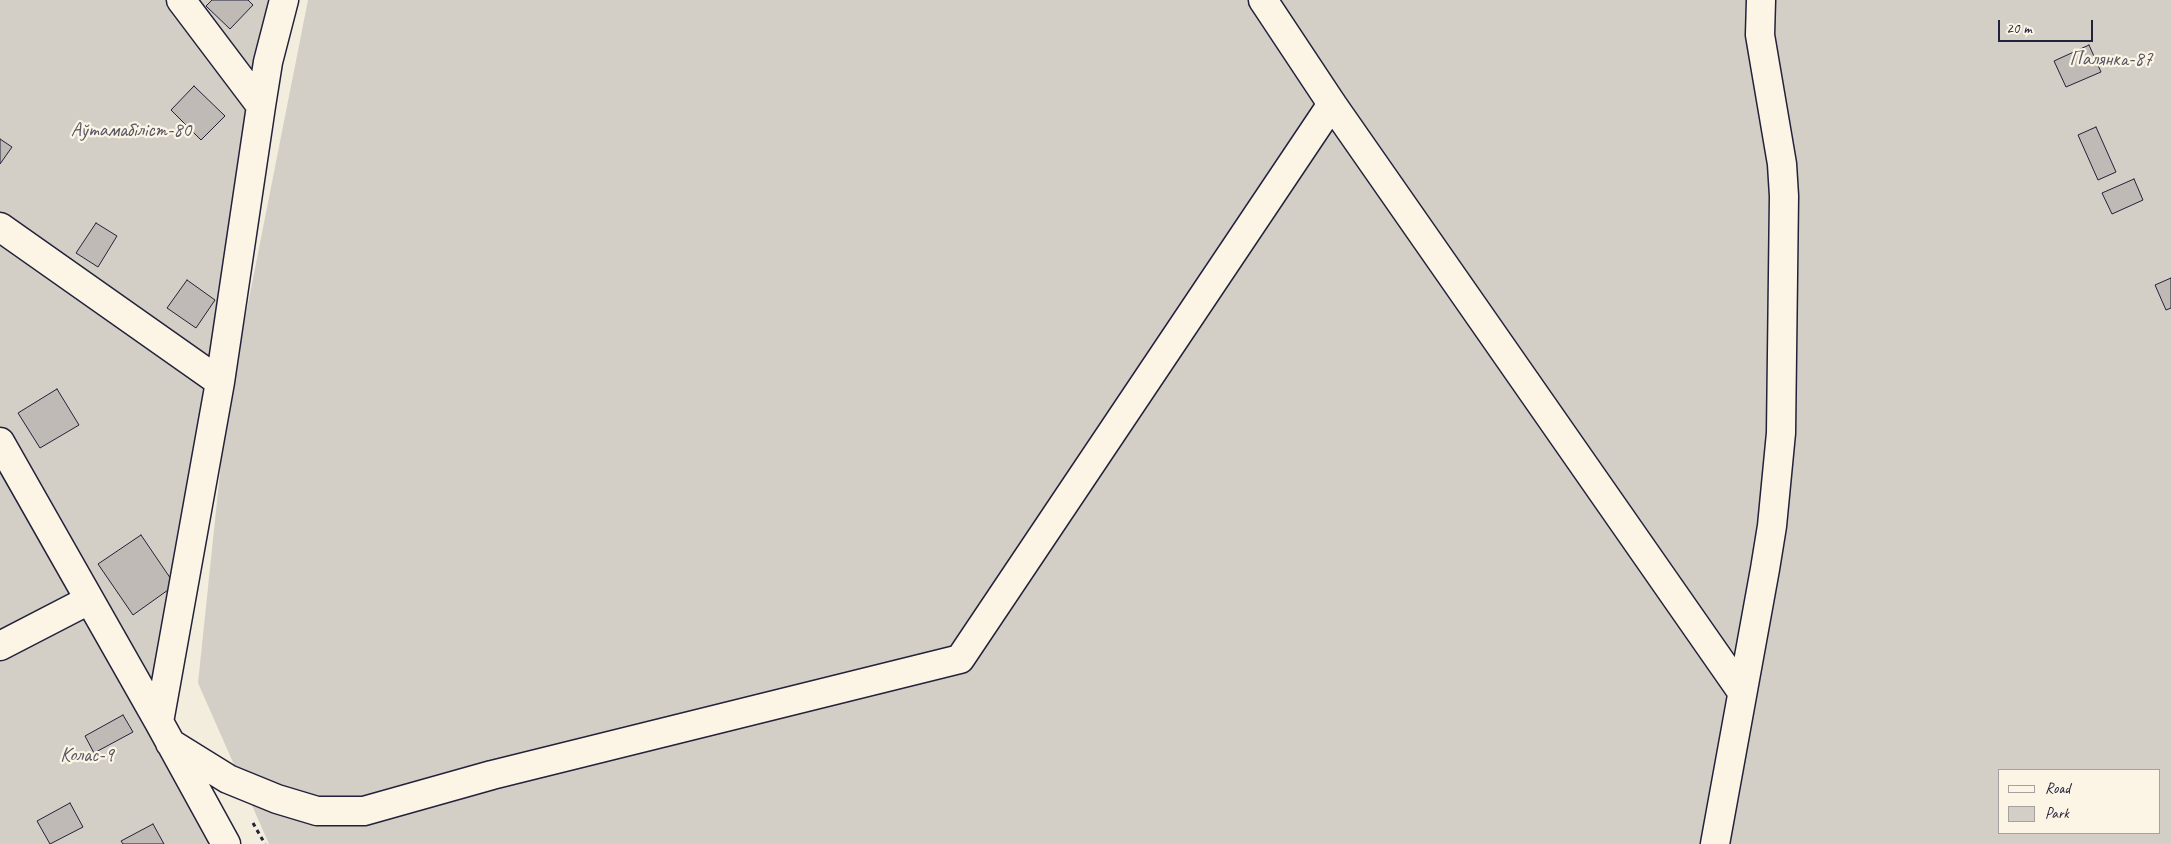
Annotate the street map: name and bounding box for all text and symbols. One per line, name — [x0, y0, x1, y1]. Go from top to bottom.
scale bar — [2001, 10, 2096, 42]
text: 20 m — [2006, 19, 2032, 38]
park label: Палянка-87 — [2070, 48, 2152, 72]
park label: Аўтамабіліст-80 — [71, 119, 191, 143]
park label: Колас-9 — [60, 744, 114, 768]
legend — [1998, 769, 2161, 834]
text: Road — [2045, 779, 2070, 798]
text: Park — [2045, 804, 2069, 823]

